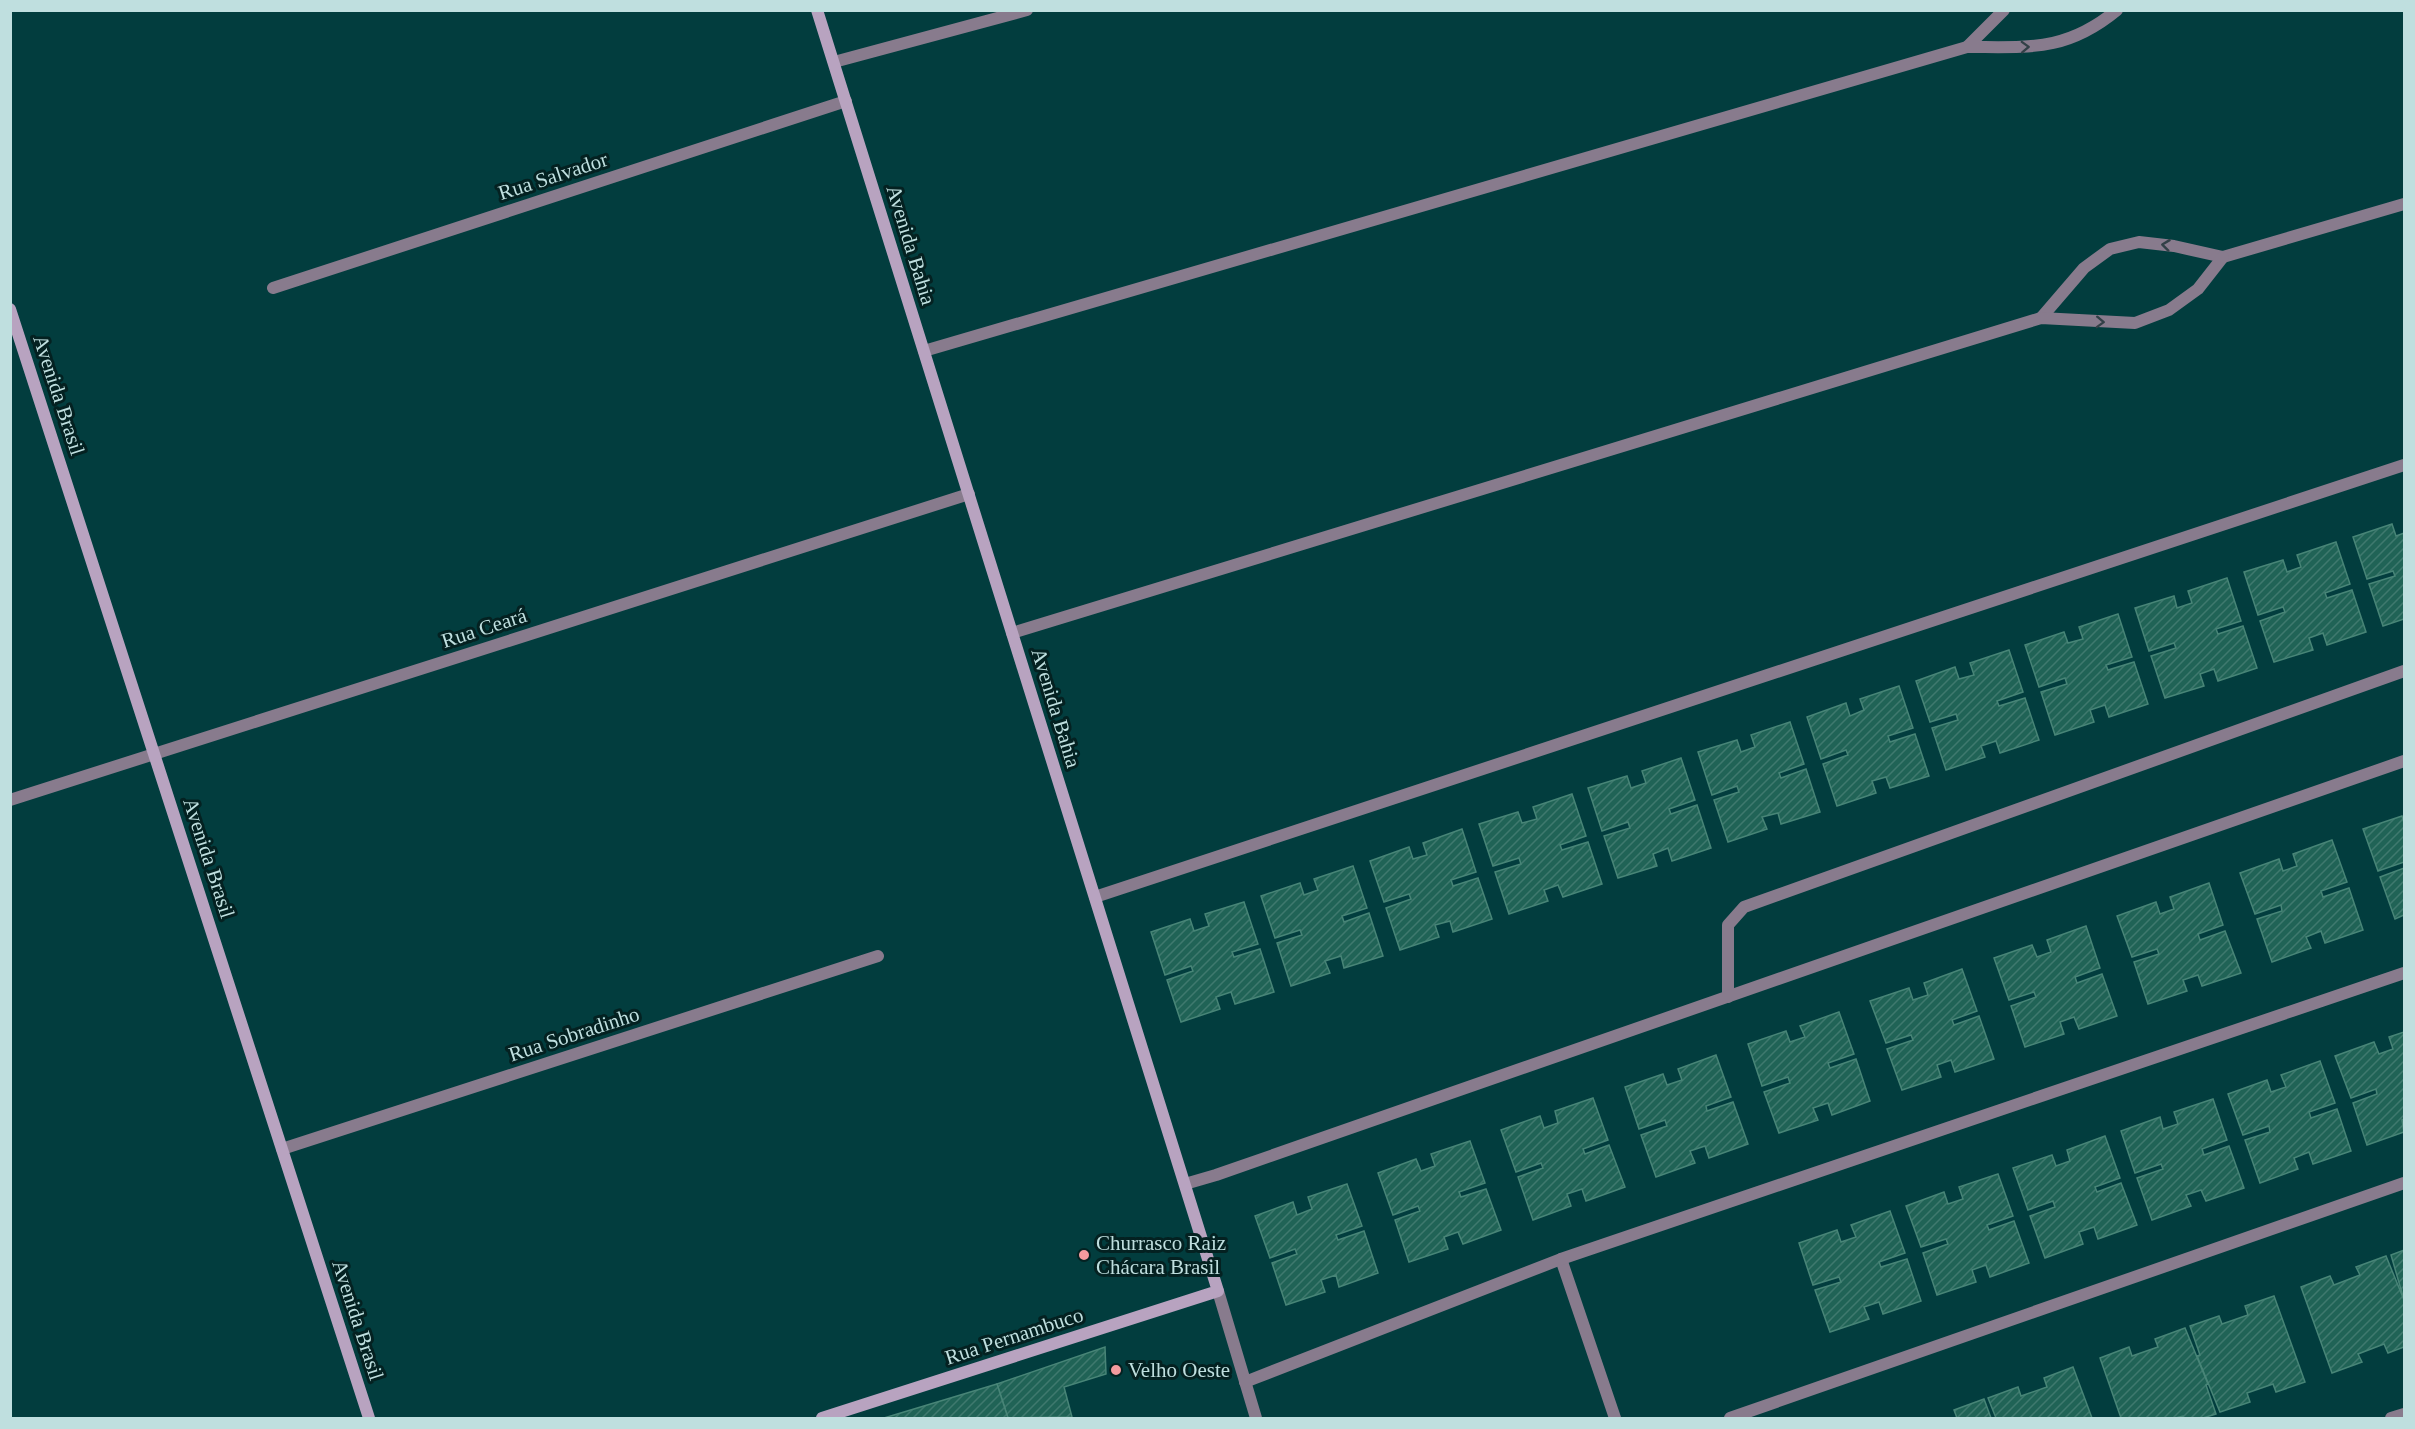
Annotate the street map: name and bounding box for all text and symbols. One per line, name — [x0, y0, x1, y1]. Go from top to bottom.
one-way arrow — [2021, 40, 2030, 53]
street label: Rua Salvador — [495, 147, 611, 205]
street label: Avenida Bahia — [881, 182, 941, 308]
one-way arrow — [2162, 239, 2171, 252]
one-way arrow — [2095, 315, 2104, 328]
street label: Avenida Brasil — [28, 332, 90, 458]
street label: Rua Ceará — [438, 603, 530, 653]
street label: Avenida Bahia — [1026, 645, 1086, 771]
street label: Avenida Brasil — [178, 795, 240, 921]
street label: Rua Sobradinho — [506, 1002, 642, 1066]
place label: Churrasco Raiz Chácara Brasil — [1096, 1231, 1226, 1279]
marker: Churrasco Raiz Chácara Brasil — [1077, 1248, 1091, 1262]
street label: Avenida Brasil — [327, 1257, 389, 1383]
street label: Rua Pernambuco — [942, 1302, 1086, 1370]
place label: Velho Oeste — [1128, 1358, 1230, 1382]
marker: Velho Oeste — [1109, 1363, 1123, 1377]

